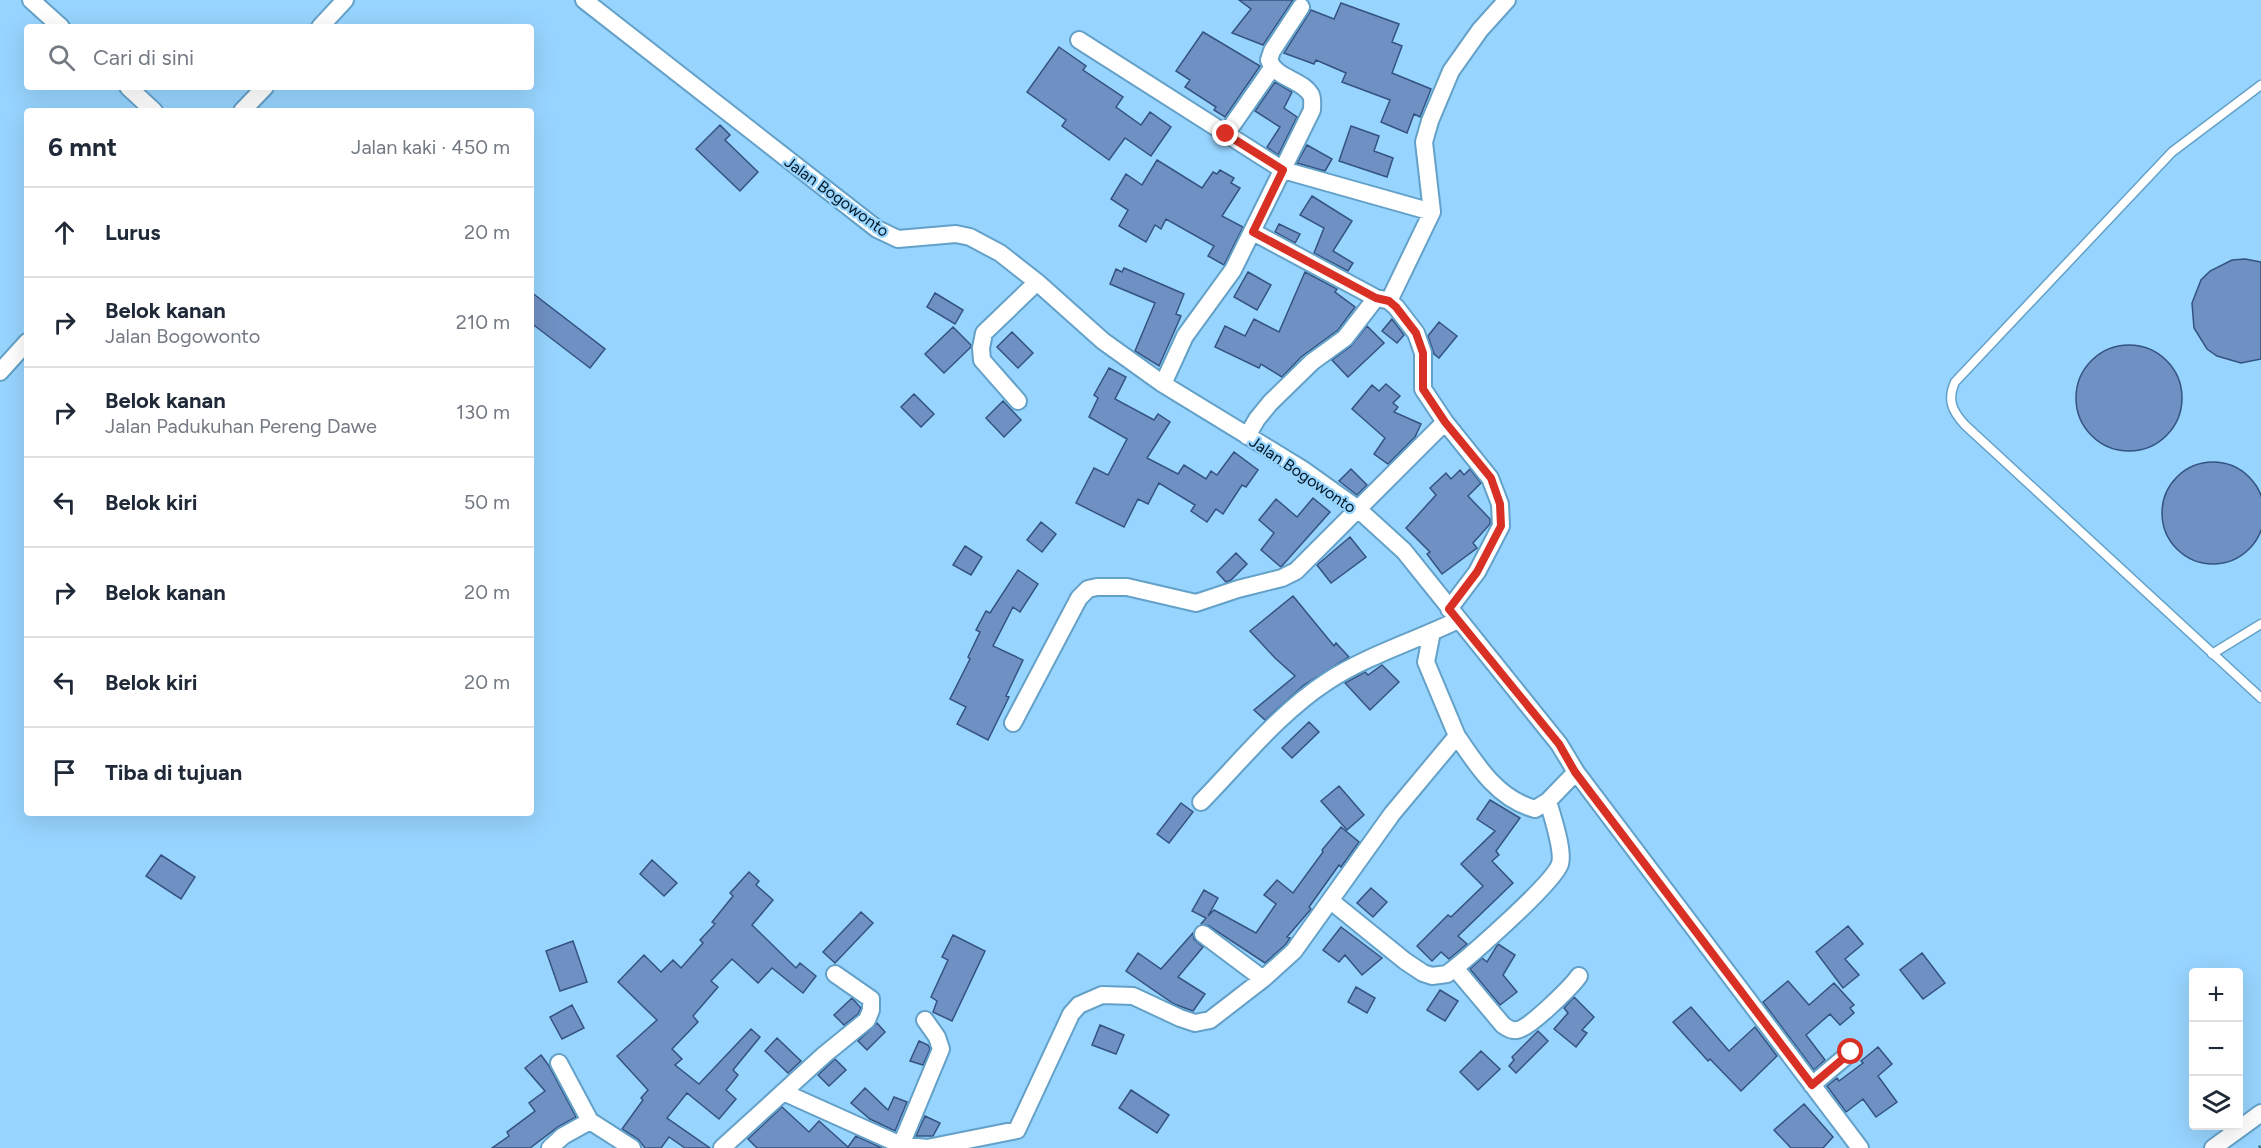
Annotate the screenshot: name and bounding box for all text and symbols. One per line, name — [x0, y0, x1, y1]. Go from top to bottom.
search box — [24, 24, 534, 90]
icon: search — [45, 41, 78, 74]
text: Cari di sini — [93, 44, 194, 71]
route end — [1212, 120, 1238, 146]
text: 6 mnt — [48, 131, 117, 163]
text: Jalan kaki · 450 m — [351, 135, 510, 159]
street label: Jalan Bogowonto — [781, 152, 893, 241]
icon: ahead — [48, 216, 81, 249]
text: Lurus — [105, 219, 160, 246]
text: 20 m — [464, 220, 510, 244]
text: Belok kanan — [105, 297, 226, 324]
icon: right — [48, 306, 81, 339]
text: 210 m — [456, 310, 510, 334]
text: Jalan Bogowonto — [105, 324, 260, 348]
text: Belok kanan — [105, 387, 226, 414]
icon: right — [48, 396, 81, 429]
text: 130 m — [456, 400, 510, 424]
text: Jalan Padukuhan Pereng Dawe — [105, 414, 377, 438]
street label: Jalan Bogowonto — [1246, 432, 1360, 517]
icon: left — [48, 486, 81, 519]
text: Belok kiri — [105, 489, 198, 516]
text: 50 m — [464, 490, 510, 514]
icon: right — [48, 576, 81, 609]
text: Belok kanan — [105, 579, 226, 606]
text: 20 m — [464, 580, 510, 604]
icon: left — [48, 666, 81, 699]
text: Belok kiri — [105, 669, 198, 696]
text: 20 m — [464, 670, 510, 694]
icon: arrive — [48, 756, 81, 789]
text: Tiba di tujuan — [105, 759, 242, 786]
map controls — [2189, 968, 2243, 1130]
button: + — [2189, 968, 2243, 1022]
button: − — [2189, 1022, 2243, 1076]
route start — [1837, 1038, 1863, 1064]
button: layers — [2189, 1076, 2243, 1130]

